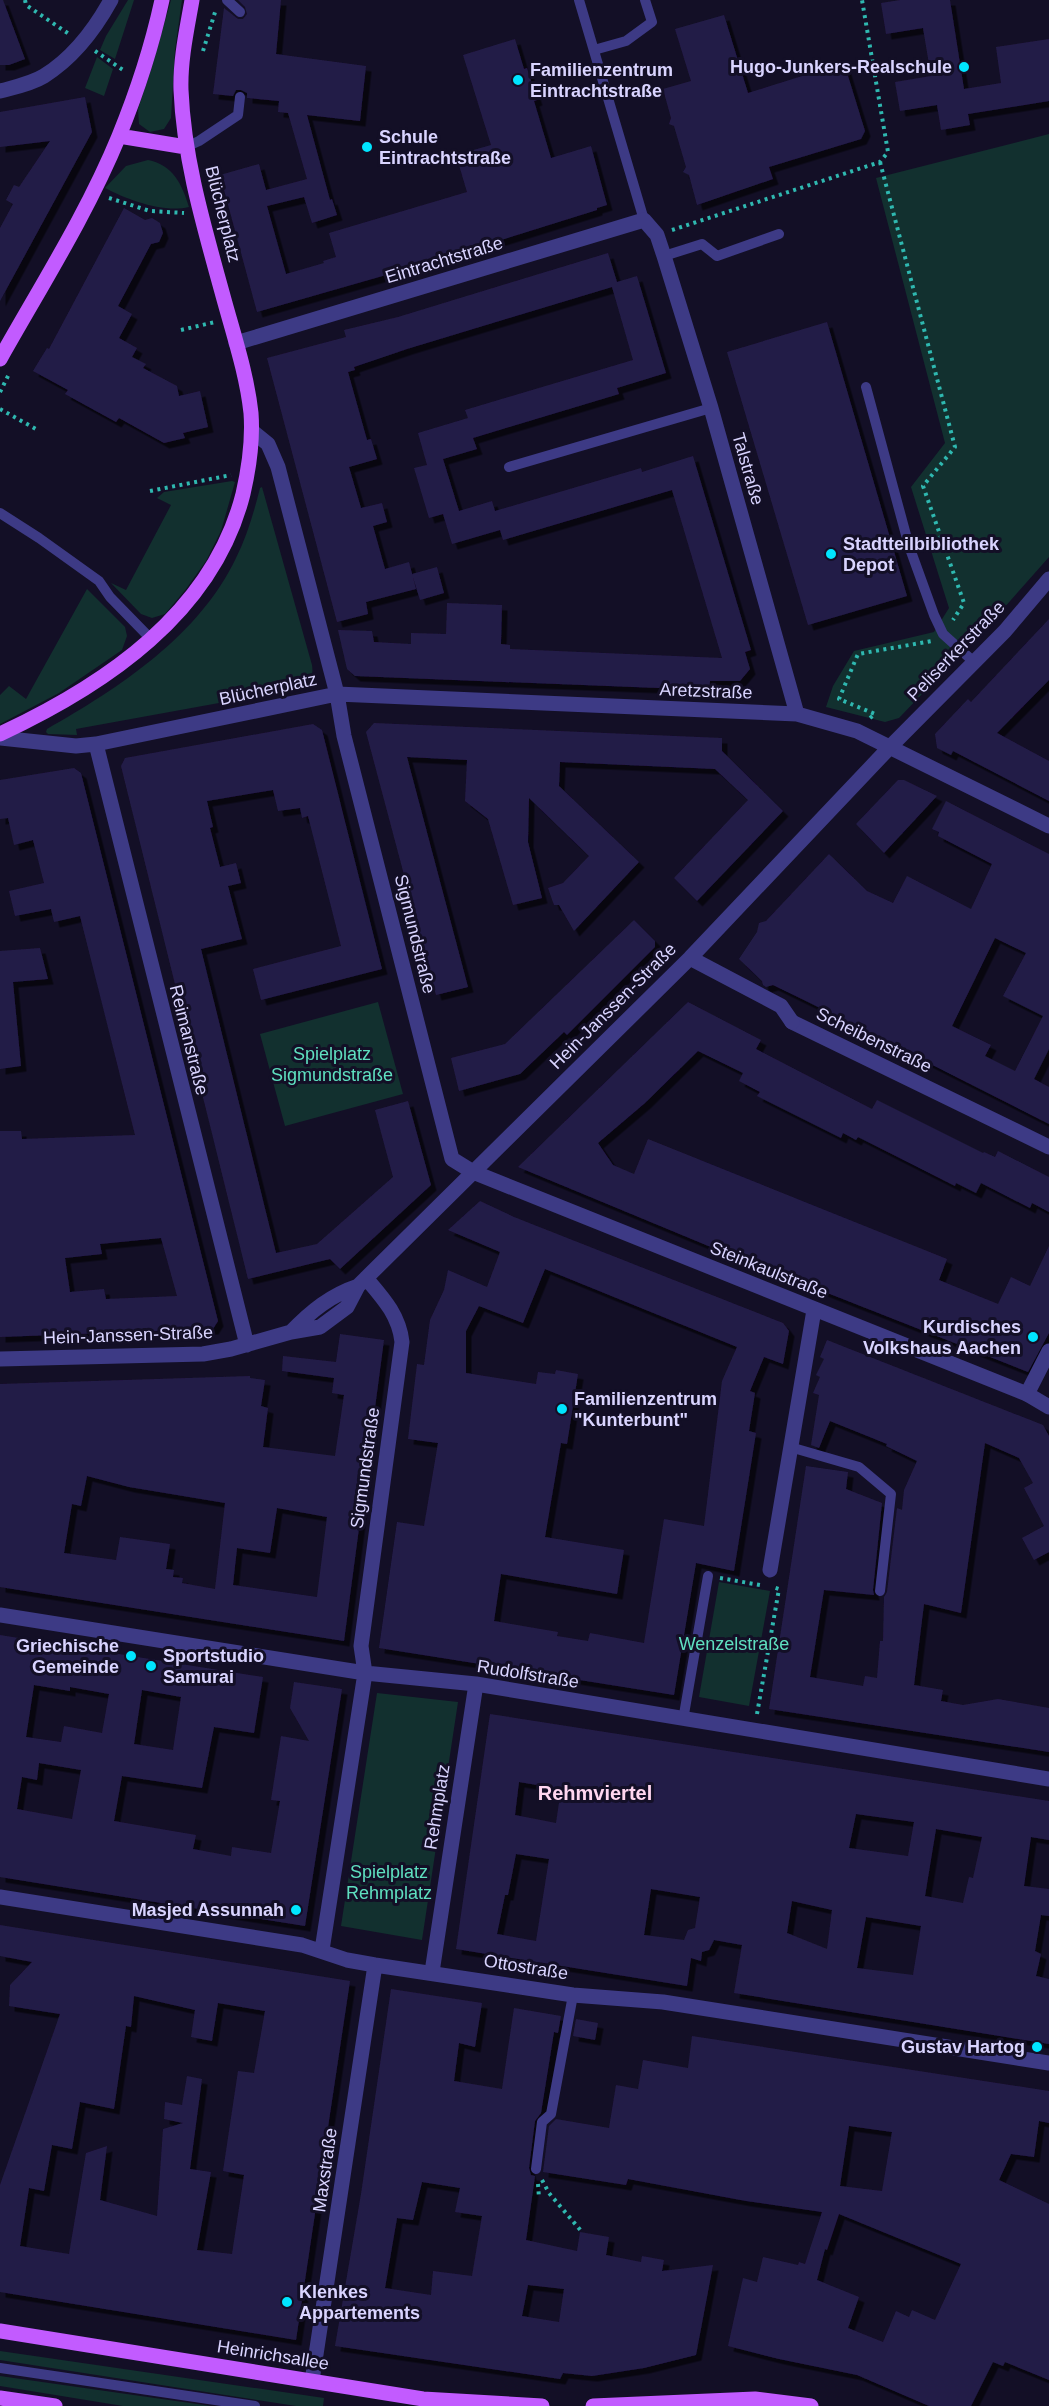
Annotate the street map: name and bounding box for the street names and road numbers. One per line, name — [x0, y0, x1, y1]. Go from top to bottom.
street label: Blücherplatz — [201, 164, 245, 264]
street label: Eintrachtstraße — [383, 233, 505, 287]
street label: Talstraße — [728, 431, 768, 507]
street label: Peliserkerstraße — [903, 597, 1009, 705]
street label: Blücherplatz — [217, 669, 319, 709]
street label: Aretzstraße — [659, 679, 753, 703]
street label: Sigmundstraße — [391, 872, 439, 996]
street label: Hein-Janssen-Straße — [546, 939, 680, 1073]
street label: Reimanstraße — [166, 983, 212, 1097]
street label: Scheibenstraße — [813, 1003, 935, 1077]
street label: Steinkaulstraße — [707, 1237, 831, 1303]
street label: Hein-Janssen-Straße — [43, 1322, 213, 1348]
street label: Sigmundstraße — [347, 1406, 383, 1530]
street label: Rudolfstraße — [476, 1656, 580, 1692]
street label: Rehmplatz — [420, 1763, 454, 1851]
street label: Ottostraße — [482, 1950, 570, 1984]
street label: Maxstraße — [309, 2127, 341, 2213]
street label: Heinrichsallee — [216, 2336, 330, 2374]

